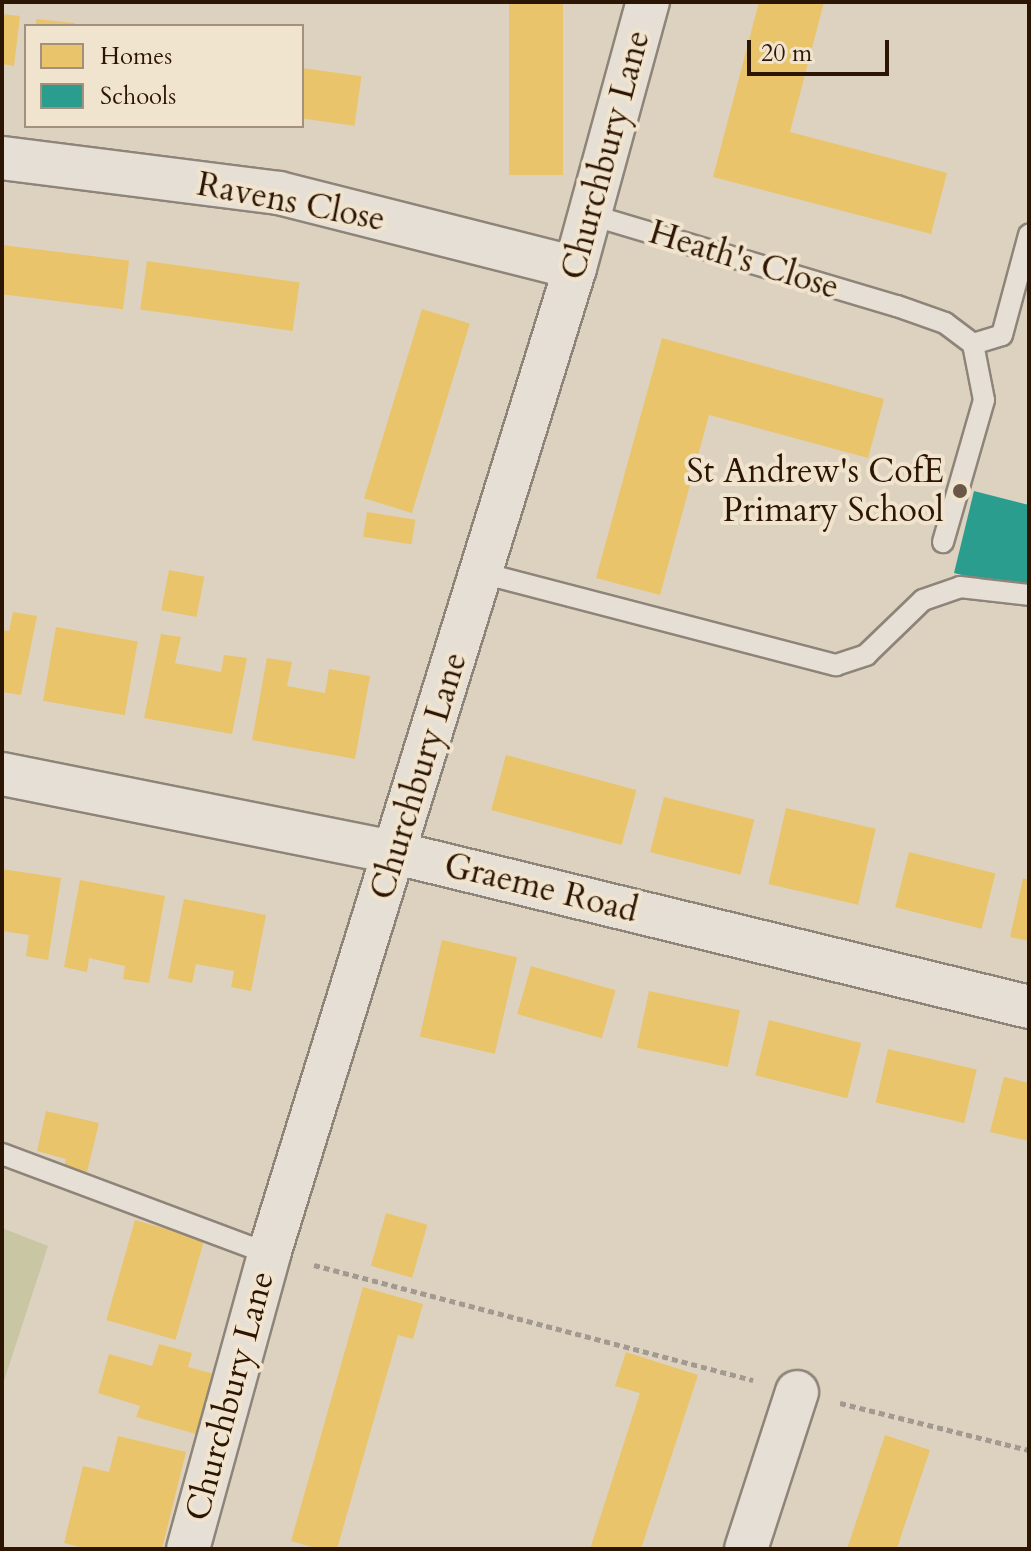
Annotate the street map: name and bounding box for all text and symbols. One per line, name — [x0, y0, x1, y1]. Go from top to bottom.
legend — [24, 24, 304, 128]
scale bar — [751, 24, 893, 74]
street label: Churchbury Lane — [553, 26, 659, 284]
text: 20 m — [761, 37, 812, 70]
text: Homes — [100, 40, 172, 73]
text: Schools — [100, 80, 176, 113]
street label: Ravens Close — [194, 164, 388, 240]
street label: Heath's Close — [644, 212, 844, 308]
place label: St Andrew's CofE Primary School — [686, 451, 944, 530]
marker: St Andrew's CofE Primary School — [951, 482, 969, 500]
street label: Churchbury Lane — [362, 647, 476, 905]
street label: Graeme Road — [440, 844, 642, 932]
street label: Churchbury Lane — [177, 1267, 283, 1525]

